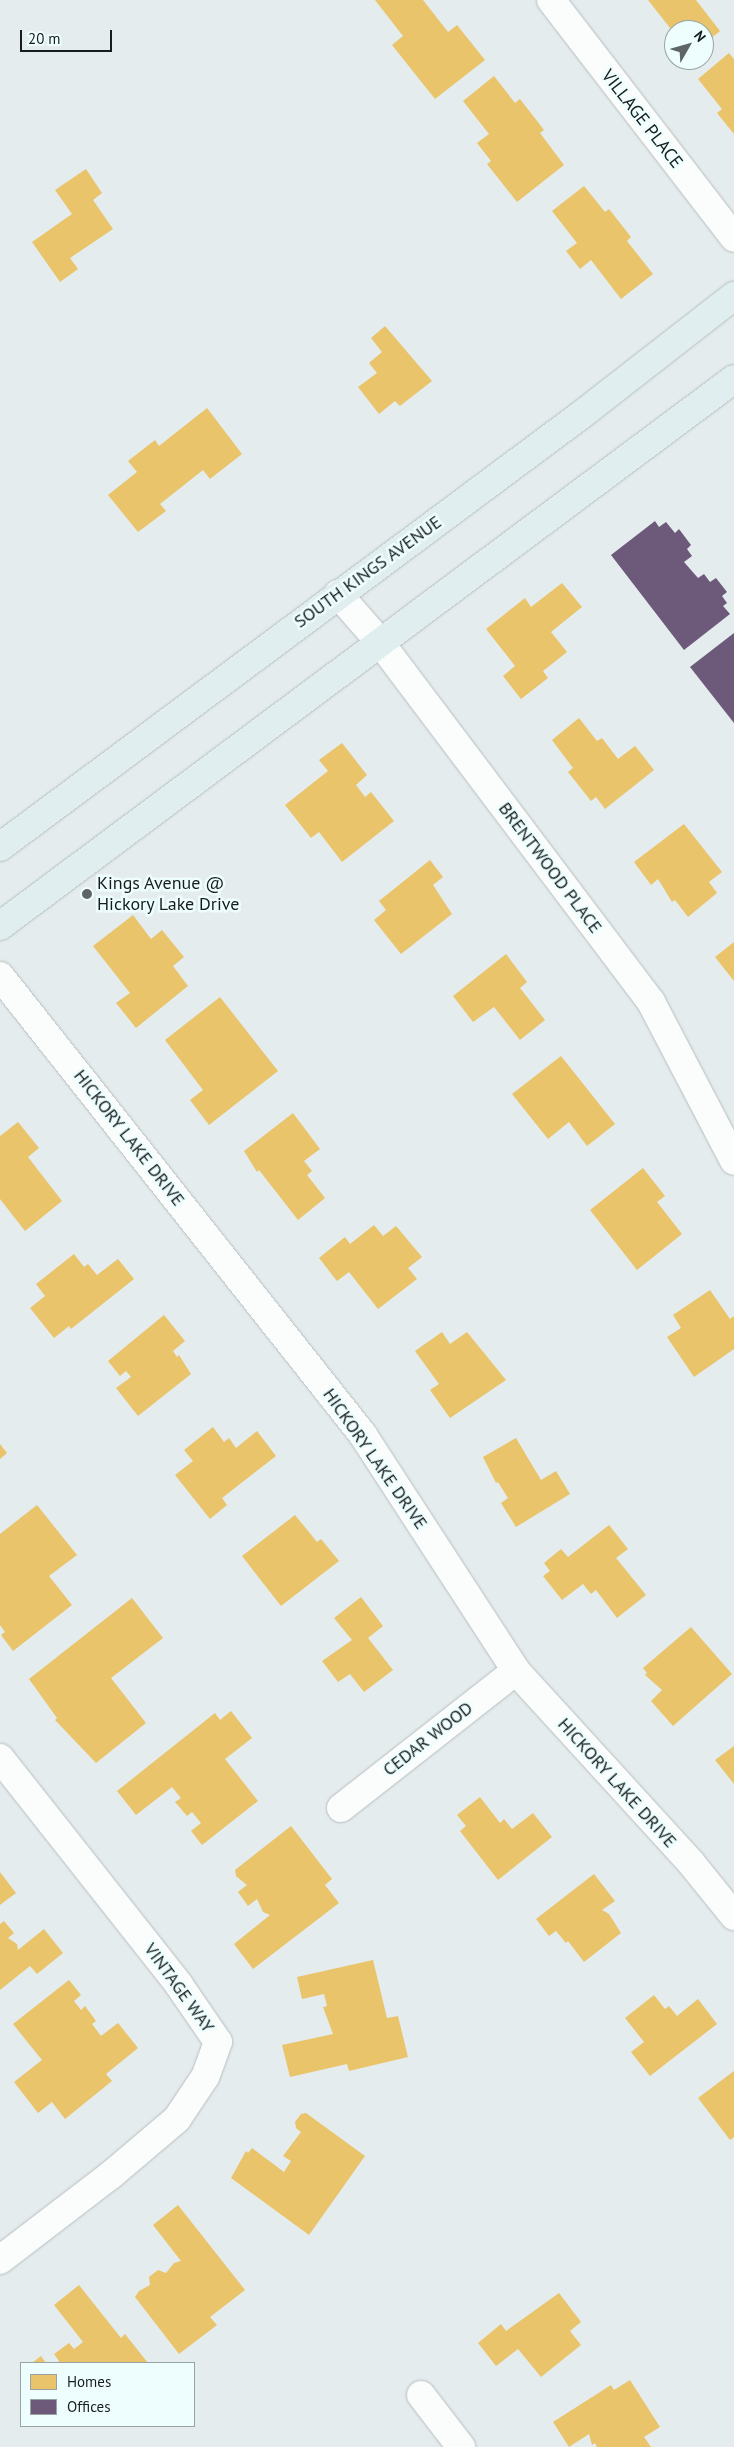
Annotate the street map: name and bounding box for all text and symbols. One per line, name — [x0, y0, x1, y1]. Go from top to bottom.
scale bar — [22, 20, 115, 52]
north arrow — [664, 20, 714, 70]
text: N — [690, 27, 710, 46]
text: 20 m — [28, 29, 61, 48]
street label: VILLAGE PLACE — [597, 65, 687, 173]
street label: SOUTH KINGS AVENUE — [290, 511, 446, 633]
street label: BRENTWOOD PLACE — [494, 798, 606, 938]
place label: Kings Avenue @ Hickory Lake Drive — [97, 873, 240, 916]
marker: Kings Avenue @ Hickory Lake Drive — [81, 888, 93, 900]
street label: HICKORY LAKE DRIVE — [69, 1065, 189, 1211]
street label: HICKORY LAKE DRIVE — [318, 1384, 432, 1534]
street label: CEDAR WOOD — [379, 1697, 477, 1781]
street label: HICKORY LAKE DRIVE — [553, 1714, 681, 1852]
street label: VINTAGE WAY — [139, 1939, 219, 2037]
legend — [20, 2362, 195, 2427]
text: Homes — [67, 2372, 111, 2391]
text: Offices — [67, 2397, 111, 2416]

